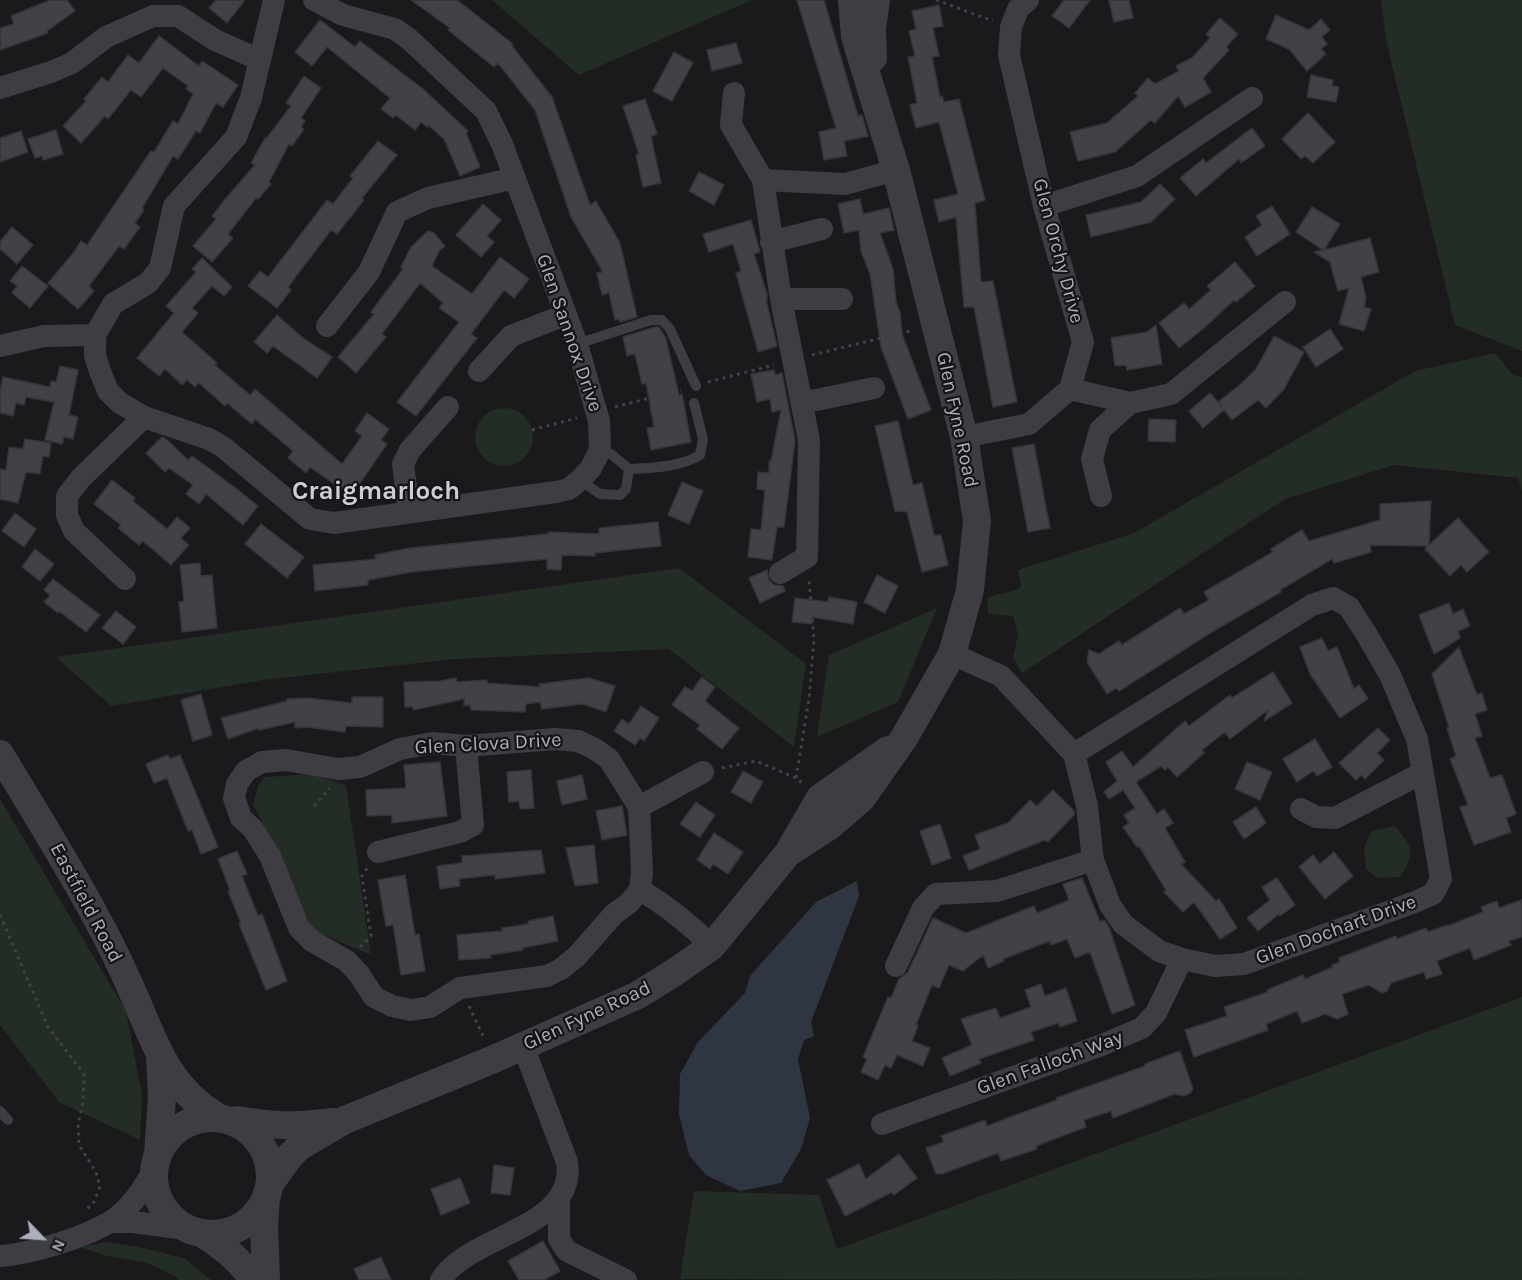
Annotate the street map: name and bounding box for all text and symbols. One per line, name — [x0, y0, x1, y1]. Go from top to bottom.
street label: Glen Orchy Drive — [1027, 176, 1089, 326]
street label: Glen Sannox Drive — [531, 251, 607, 415]
street label: Glen Fyne Road — [931, 350, 983, 490]
district label: Craigmarloch — [292, 476, 460, 508]
street label: Glen Clova Drive — [414, 728, 562, 760]
street label: Eastfield Road — [45, 839, 127, 967]
street label: Glen Dochart Drive — [1252, 890, 1420, 970]
street label: Glen Fyne Road — [519, 976, 655, 1056]
street label: Glen Falloch Way — [974, 1025, 1126, 1101]
north arrow — [12, 1208, 72, 1268]
text: N — [48, 1237, 70, 1255]

